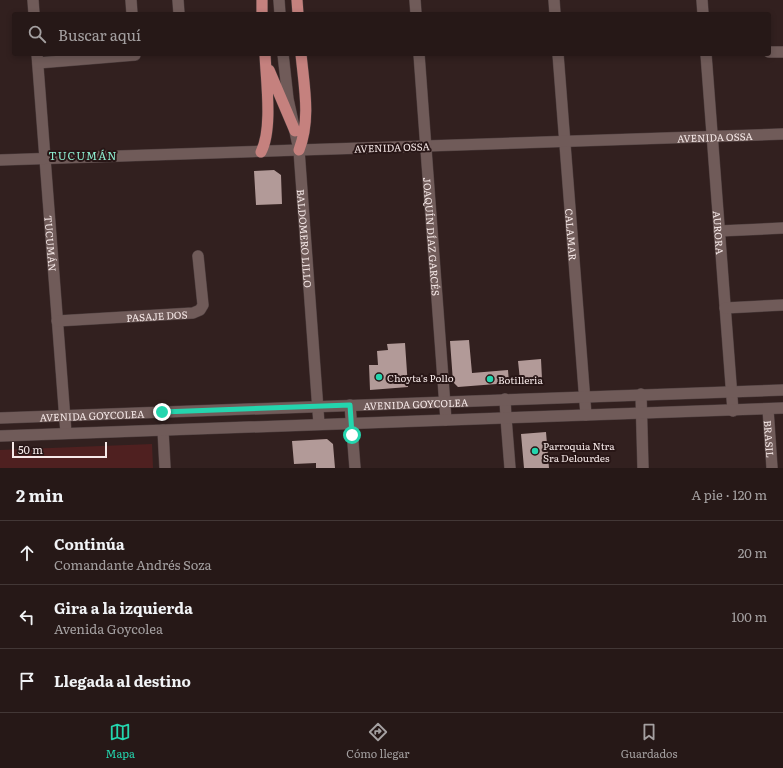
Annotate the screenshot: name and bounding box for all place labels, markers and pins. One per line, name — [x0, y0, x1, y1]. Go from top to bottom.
place label: Choyta's Pollo — [387, 370, 454, 385]
marker: Choyta's Pollo — [374, 372, 384, 382]
place label: Botilleria — [498, 372, 543, 387]
marker: Botilleria — [485, 374, 495, 384]
place label: Parroquia Ntra Sra Delourdes — [543, 438, 615, 465]
marker: Parroquia Ntra Sra Delourdes — [530, 446, 540, 456]

